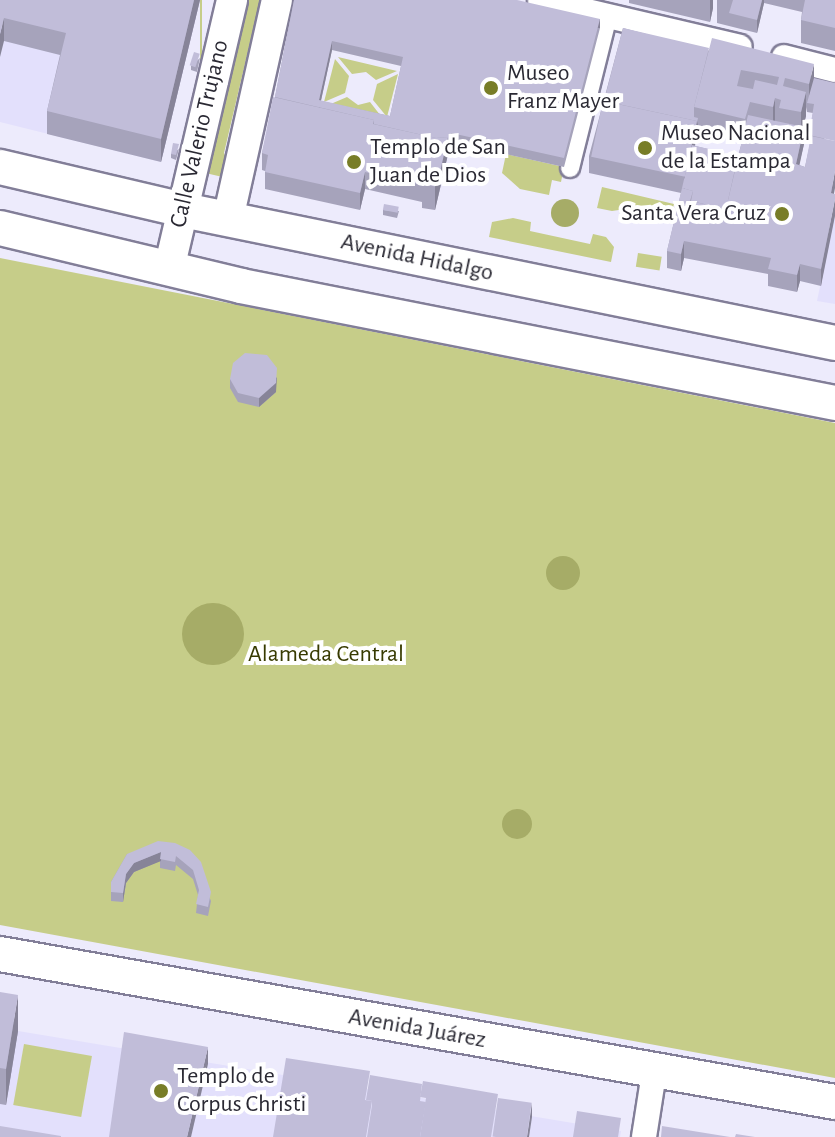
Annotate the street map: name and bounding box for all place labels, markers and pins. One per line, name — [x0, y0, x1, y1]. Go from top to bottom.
place label: Museo Franz Mayer — [507, 60, 619, 116]
marker: Museo Franz Mayer — [482, 79, 500, 97]
place label: Museo Nacional de la Estampa — [661, 120, 810, 176]
place label: Templo de San Juan de Dios — [370, 134, 506, 190]
marker: Museo Nacional de la Estampa — [636, 139, 654, 157]
marker: Templo de San Juan de Dios — [345, 153, 363, 171]
place label: Santa Vera Cruz — [621, 200, 766, 228]
marker: Santa Vera Cruz — [773, 205, 791, 223]
place label: Templo de Corpus Christi — [177, 1063, 306, 1119]
marker: Templo de Corpus Christi — [152, 1082, 170, 1100]

